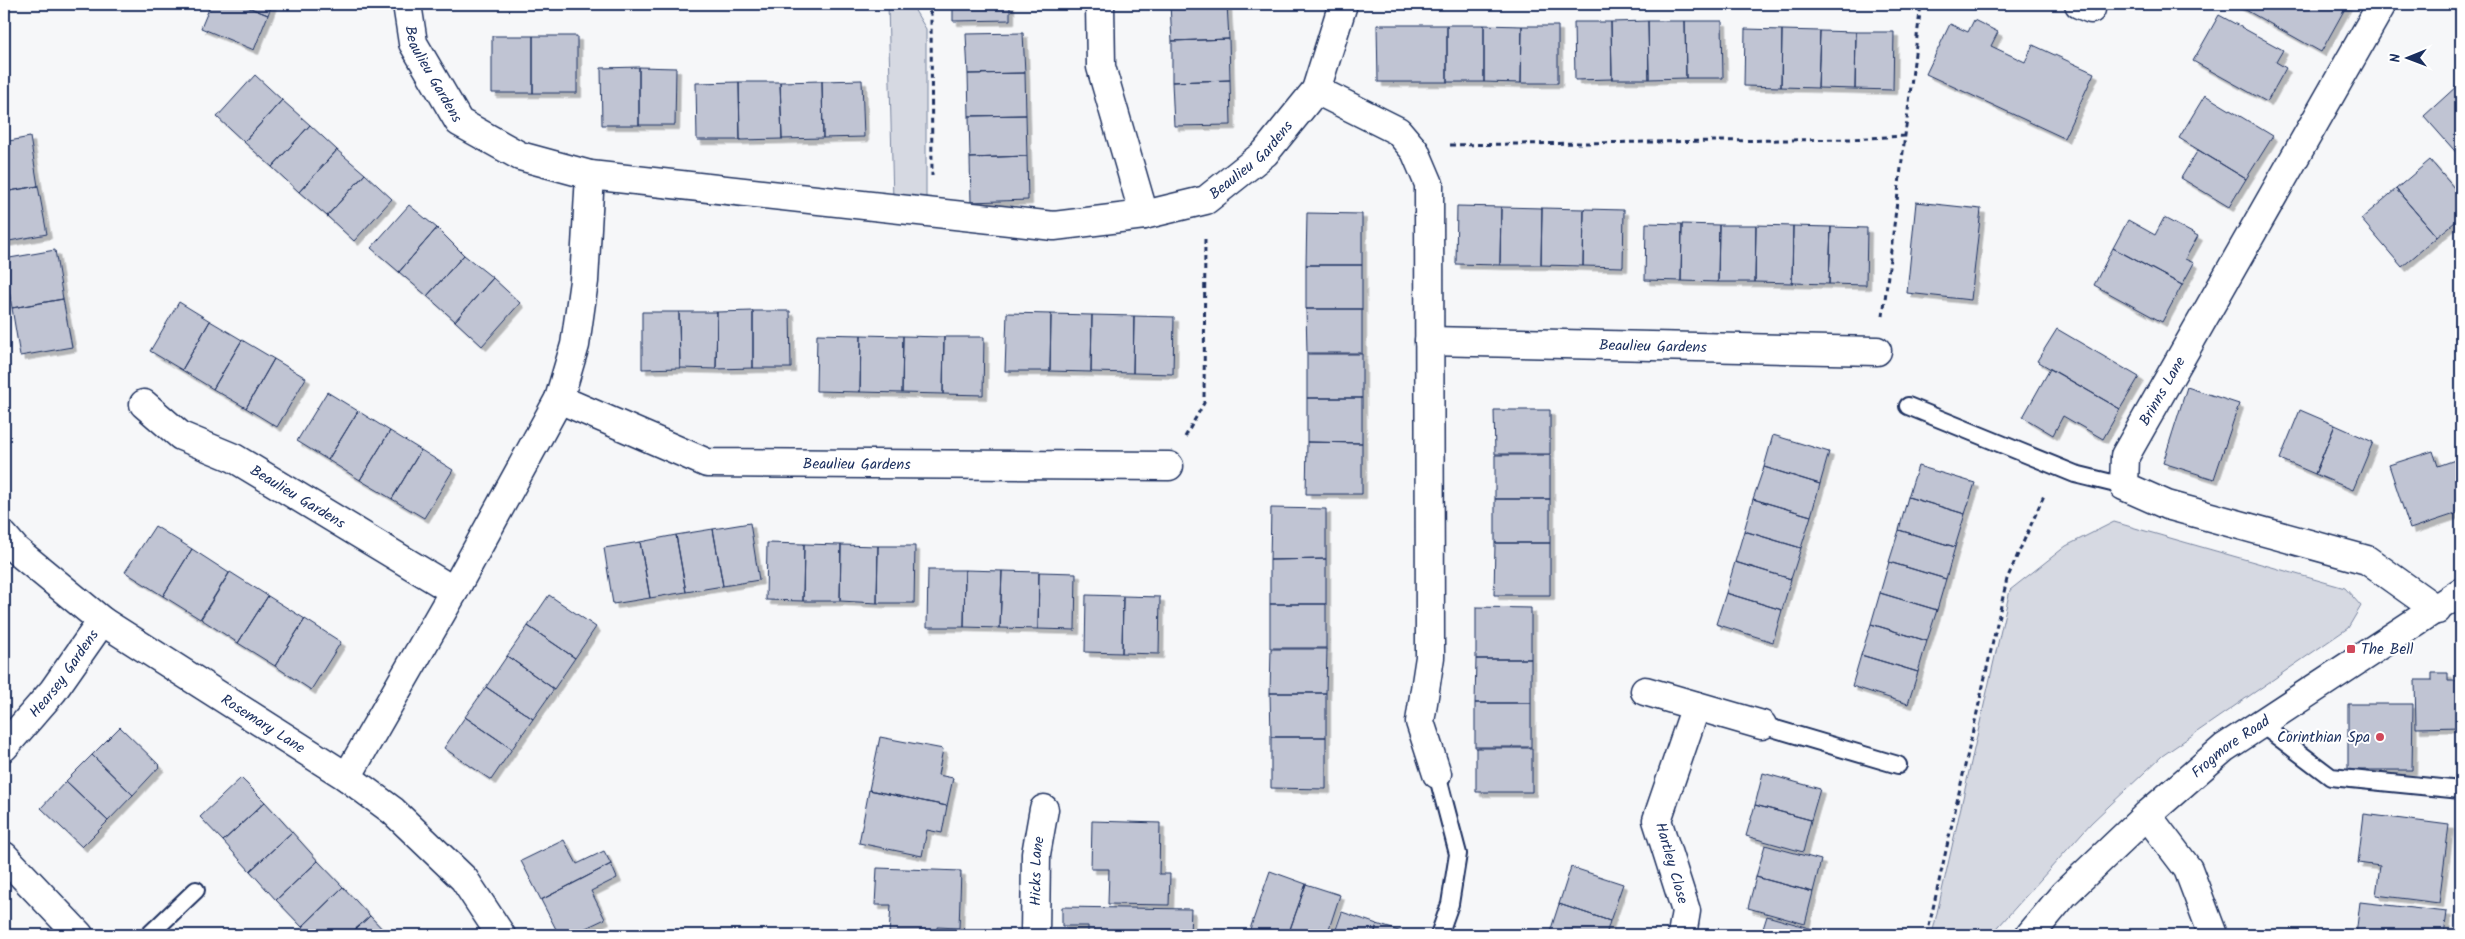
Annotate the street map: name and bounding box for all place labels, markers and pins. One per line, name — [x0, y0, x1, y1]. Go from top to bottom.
place label: The Bell — [2361, 638, 2414, 662]
marker: The Bell — [2345, 643, 2357, 655]
place label: Corinthian Spa — [2277, 726, 2370, 750]
marker: Corinthian Spa — [2374, 731, 2386, 743]

